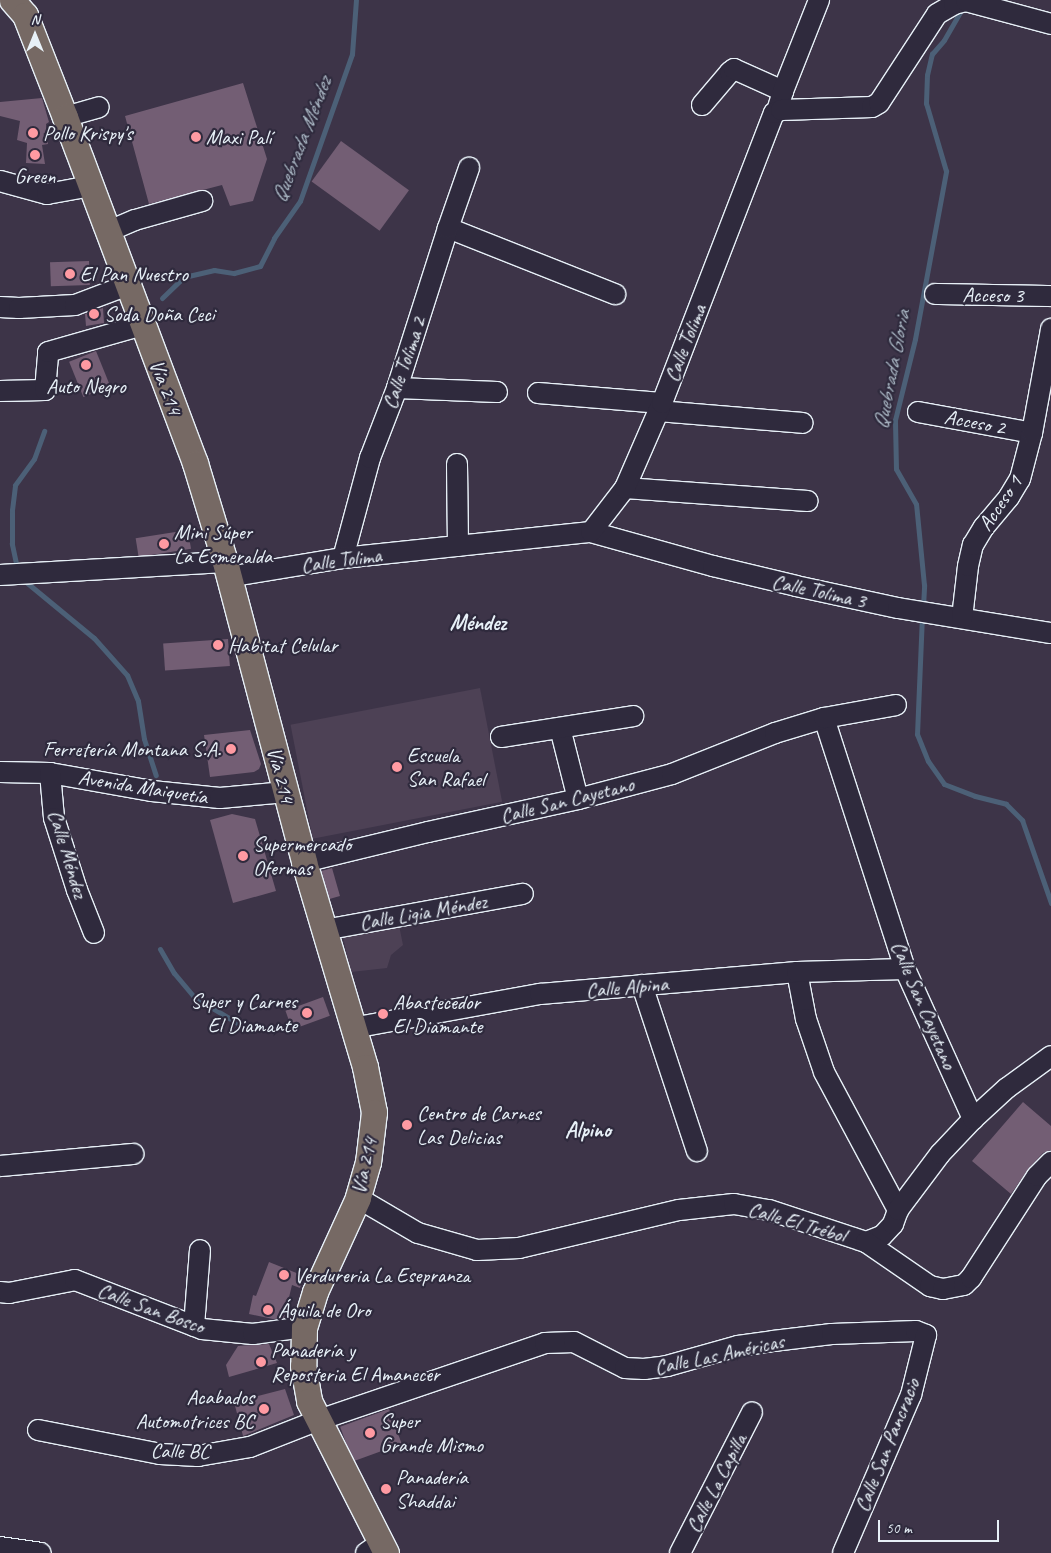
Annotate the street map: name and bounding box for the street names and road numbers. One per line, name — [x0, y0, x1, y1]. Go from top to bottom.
street label: Acceso 3 — [962, 282, 1024, 308]
street label: Calle Tolima — [659, 300, 711, 386]
street label: Calle Tolima 2 — [376, 313, 432, 413]
street label: Vía 214 — [144, 356, 188, 418]
street label: Acceso 2 — [943, 404, 1007, 440]
street label: Acceso 1 — [972, 471, 1028, 535]
street label: Calle Tolima — [299, 542, 383, 578]
street label: Calle Tolima 3 — [769, 569, 869, 613]
street label: Vía 214 — [261, 744, 301, 806]
street label: Avenida Maiquetía — [77, 764, 209, 810]
street label: Calle San Cayetano — [498, 771, 636, 829]
street label: Calle Méndez — [43, 807, 93, 901]
street label: Calle Ligia Méndez — [357, 888, 489, 936]
street label: Calle San Cayetano — [886, 937, 962, 1073]
street label: Calle Alpina — [585, 971, 669, 1003]
street label: Vía 214 — [345, 1135, 383, 1197]
street label: Calle El Trébol — [745, 1196, 849, 1248]
street label: Calle San Bosco — [94, 1277, 208, 1339]
street label: Calle Las Américas — [652, 1328, 786, 1380]
street label: Calle San Pancracio — [849, 1375, 925, 1515]
street label: Calle La Capilla — [680, 1429, 752, 1537]
street label: Calle BC — [150, 1438, 210, 1464]

